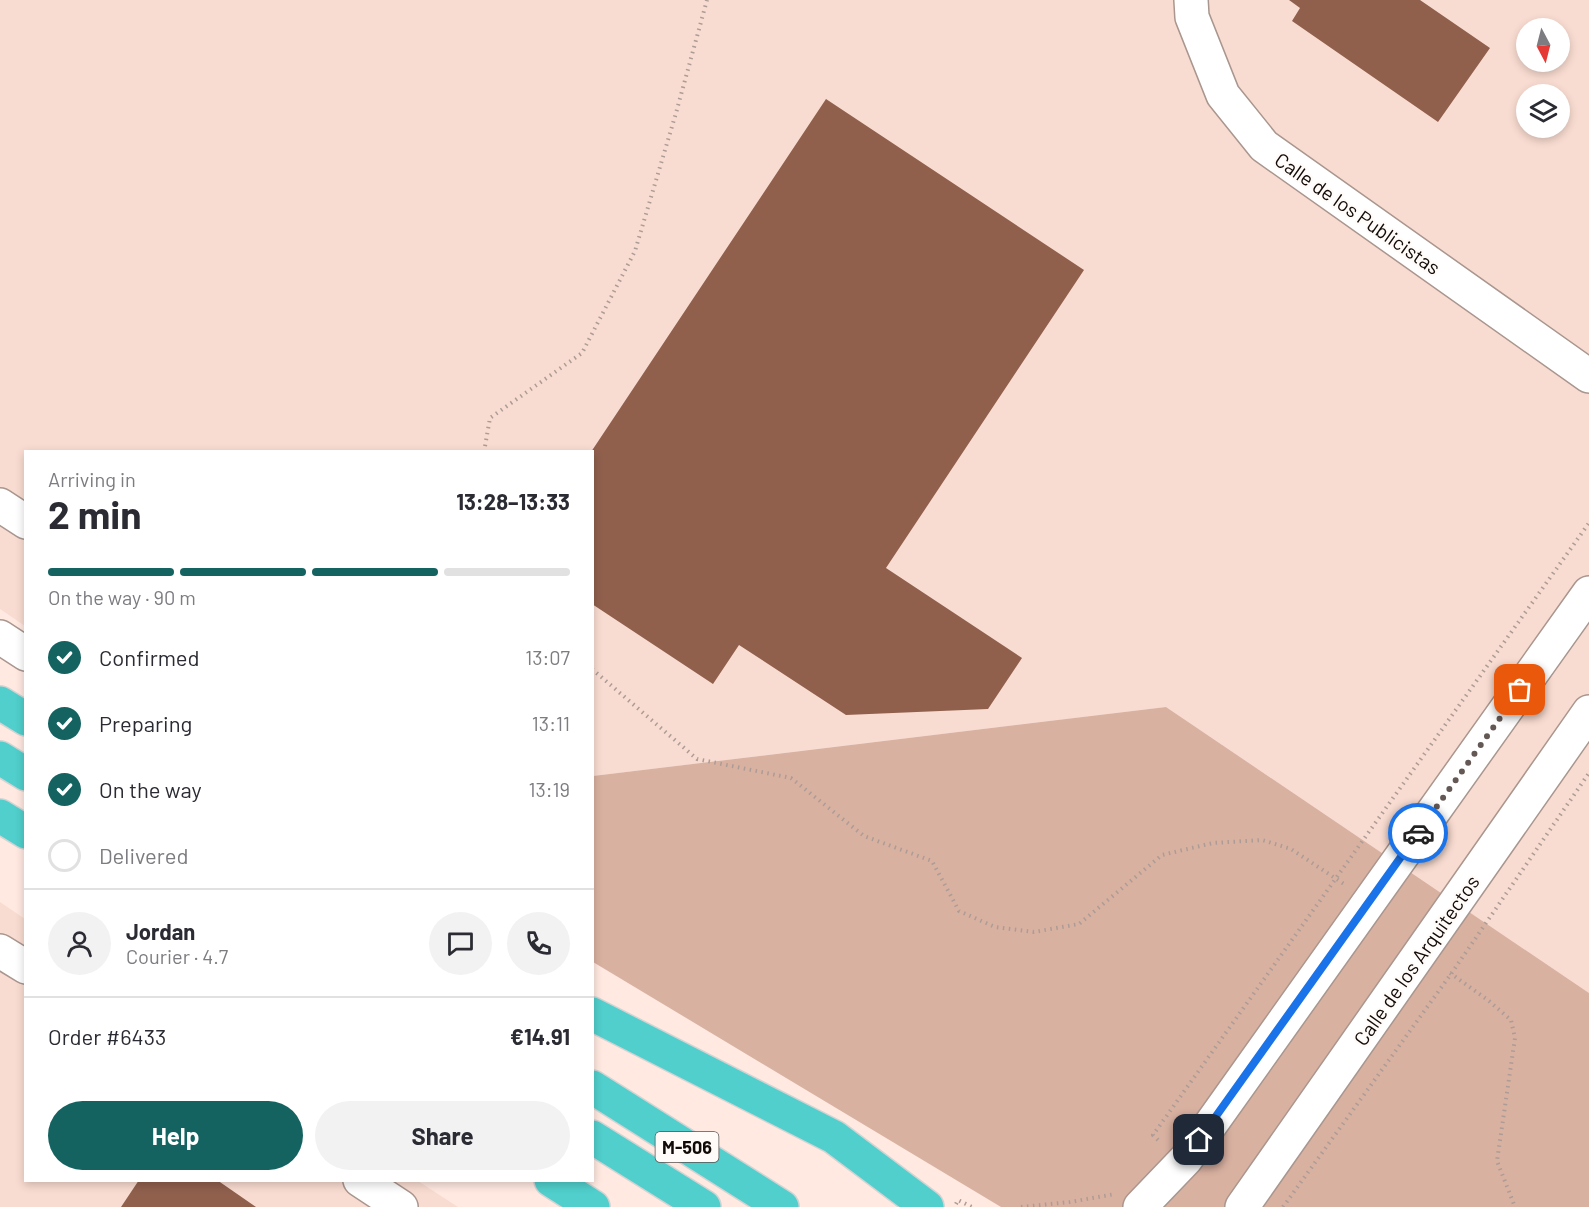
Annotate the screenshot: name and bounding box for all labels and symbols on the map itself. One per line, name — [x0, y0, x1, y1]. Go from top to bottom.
north arrow — [1516, 18, 1570, 72]
street label: Calle de los Publicistas — [1271, 147, 1445, 279]
pin — [1494, 664, 1545, 715]
courier — [1388, 803, 1448, 863]
street label: Calle de los Arquitectos — [1348, 870, 1484, 1050]
pin — [1173, 1114, 1224, 1165]
road number: M-506 — [656, 1132, 718, 1162]

